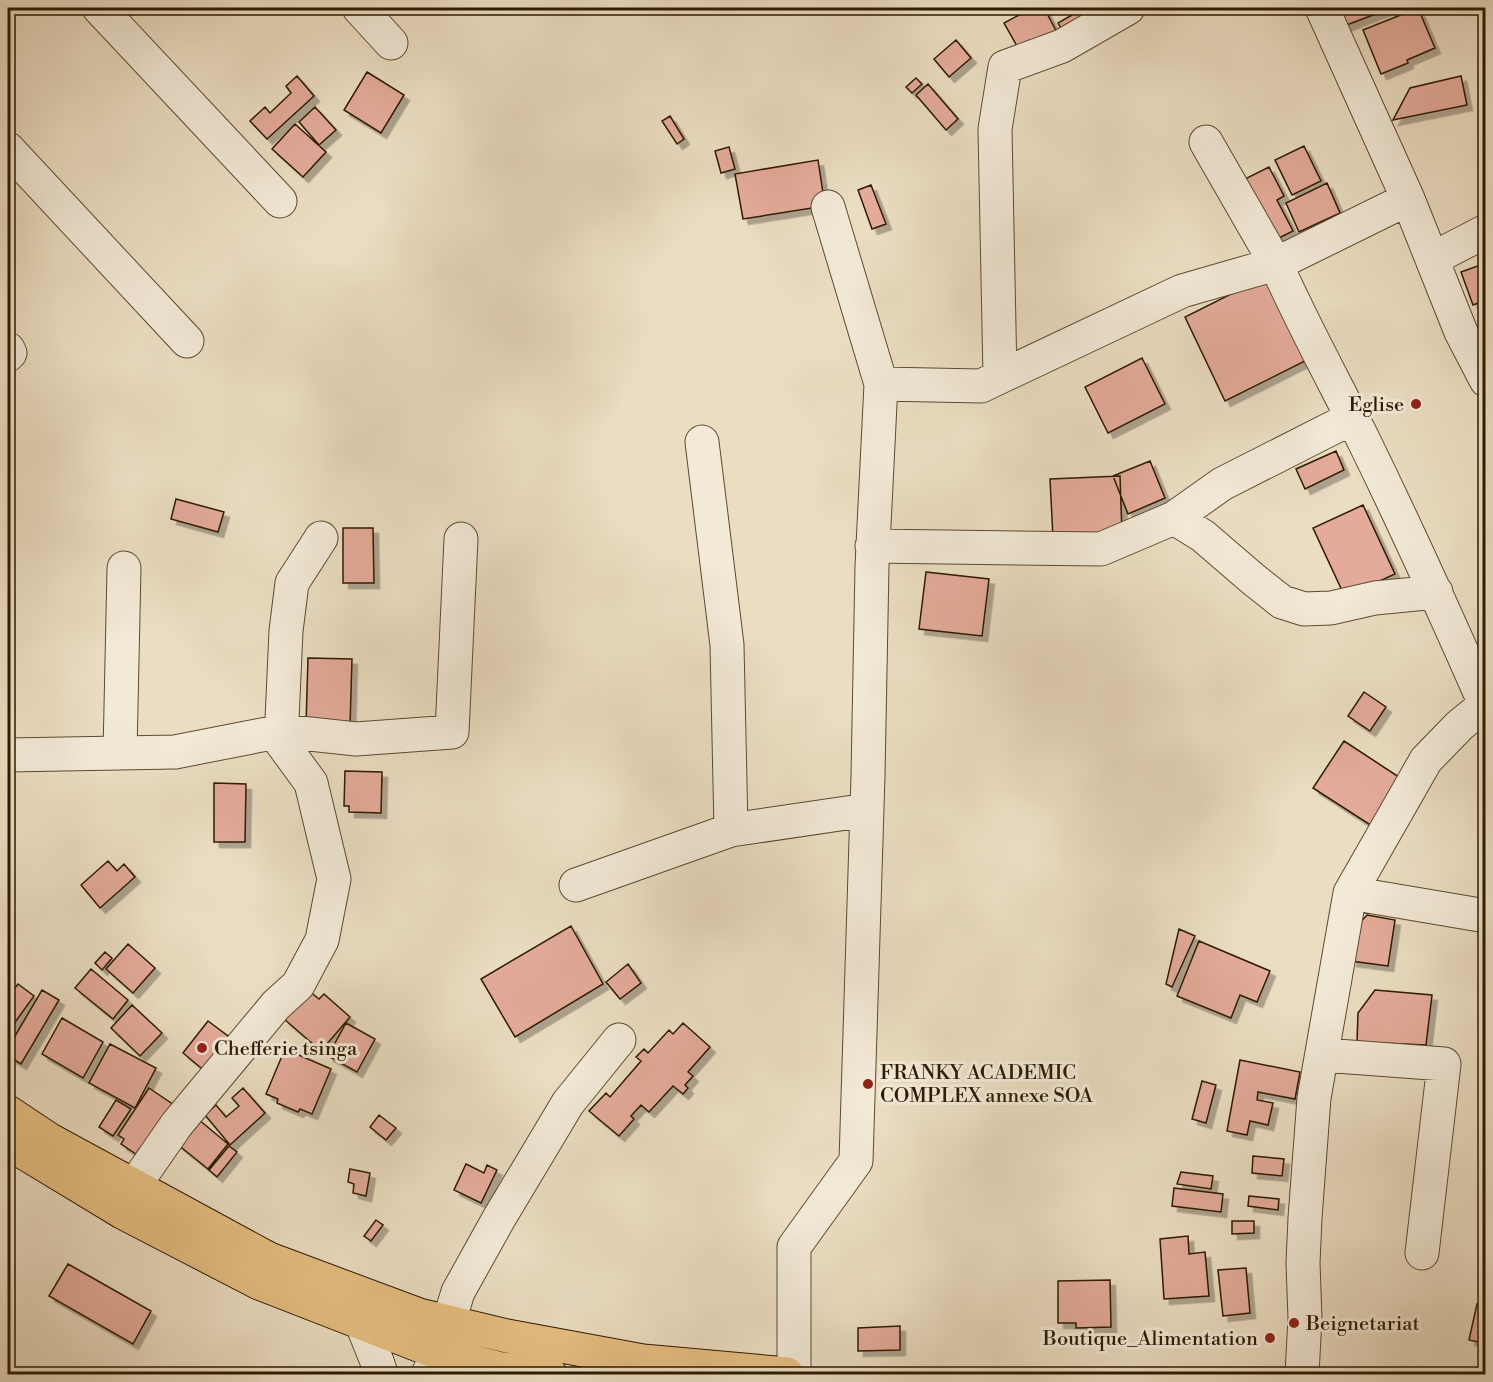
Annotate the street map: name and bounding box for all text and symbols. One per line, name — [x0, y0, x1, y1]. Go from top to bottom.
place label: Eglise — [1348, 393, 1404, 418]
marker: Eglise — [1409, 397, 1423, 411]
place label: Chefferie tsinga — [214, 1037, 358, 1062]
marker: Chefferie tsinga — [195, 1041, 209, 1055]
place label: FRANKY ACADEMIC COMPLEX annexe SOA — [880, 1061, 1094, 1109]
marker: FRANKY ACADEMIC COMPLEX annexe SOA — [861, 1077, 875, 1091]
place label: Beignetariat — [1305, 1312, 1420, 1337]
marker: Beignetariat — [1287, 1316, 1301, 1330]
place label: Boutique_Alimentation — [1042, 1327, 1258, 1352]
marker: Boutique_Alimentation — [1263, 1331, 1277, 1345]

